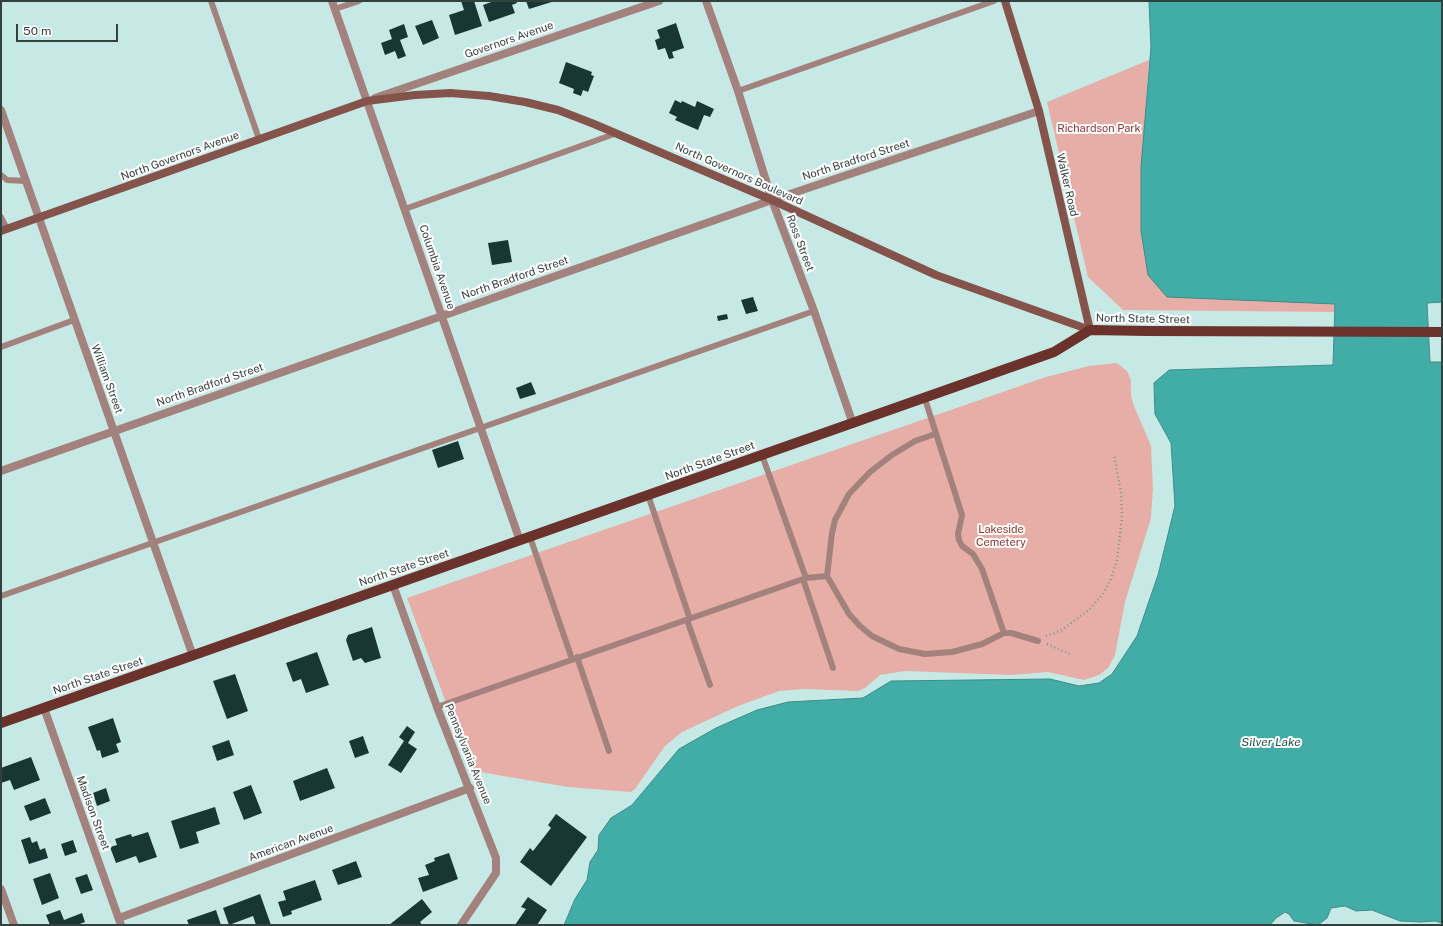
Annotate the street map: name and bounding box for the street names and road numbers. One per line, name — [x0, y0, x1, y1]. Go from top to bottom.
street label: Governors Avenue — [463, 19, 555, 61]
street label: North Governors Avenue — [119, 128, 241, 184]
street label: North Bradford Street — [801, 136, 911, 184]
street label: North Governors Boulevard — [673, 140, 805, 208]
street label: Walker Road — [1053, 152, 1081, 218]
street label: Ross Street — [783, 213, 817, 273]
street label: Columbia Avenue — [416, 223, 458, 311]
street label: North Bradford Street — [460, 254, 570, 302]
street label: North State Street — [1096, 312, 1190, 326]
street label: William Street — [88, 343, 126, 415]
street label: North Bradford Street — [155, 361, 265, 409]
street label: North State Street — [663, 439, 757, 483]
street label: North State Street — [357, 546, 451, 590]
street label: North State Street — [51, 654, 145, 698]
street label: Pennsylvania Avenue — [442, 702, 494, 806]
street label: Madison Street — [73, 774, 113, 852]
street label: American Avenue — [247, 822, 335, 864]

